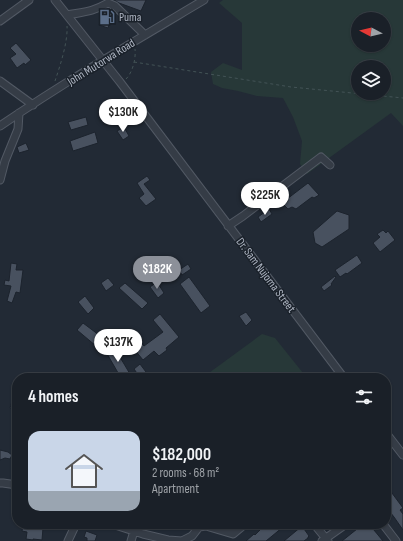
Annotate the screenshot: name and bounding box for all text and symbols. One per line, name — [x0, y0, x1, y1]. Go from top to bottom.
fuel station icon: Puma — [98, 8, 116, 26]
place label: Puma — [119, 10, 142, 25]
north arrow — [351, 12, 391, 52]
map controls — [351, 12, 391, 100]
street label: John Mutorwa Road — [64, 36, 138, 90]
button: layers — [351, 60, 391, 100]
pin: $130K — [95, 99, 151, 133]
text: $130K — [108, 104, 138, 120]
pin: $225K — [237, 182, 293, 216]
text: $225K — [250, 187, 280, 203]
street label: Dr. Sam Nujoma Street — [233, 235, 299, 316]
pin: $182K — [129, 256, 185, 290]
text: $182K — [142, 261, 172, 277]
pin: $137K — [90, 329, 146, 363]
text: $137K — [103, 334, 133, 350]
icon: filters — [353, 386, 375, 408]
text: 4 homes — [28, 387, 79, 407]
text: $182,000 — [152, 445, 211, 465]
icon: home — [60, 447, 108, 495]
text: 2 rooms · 68 m² — [152, 465, 219, 481]
text: Apartment — [152, 481, 199, 497]

